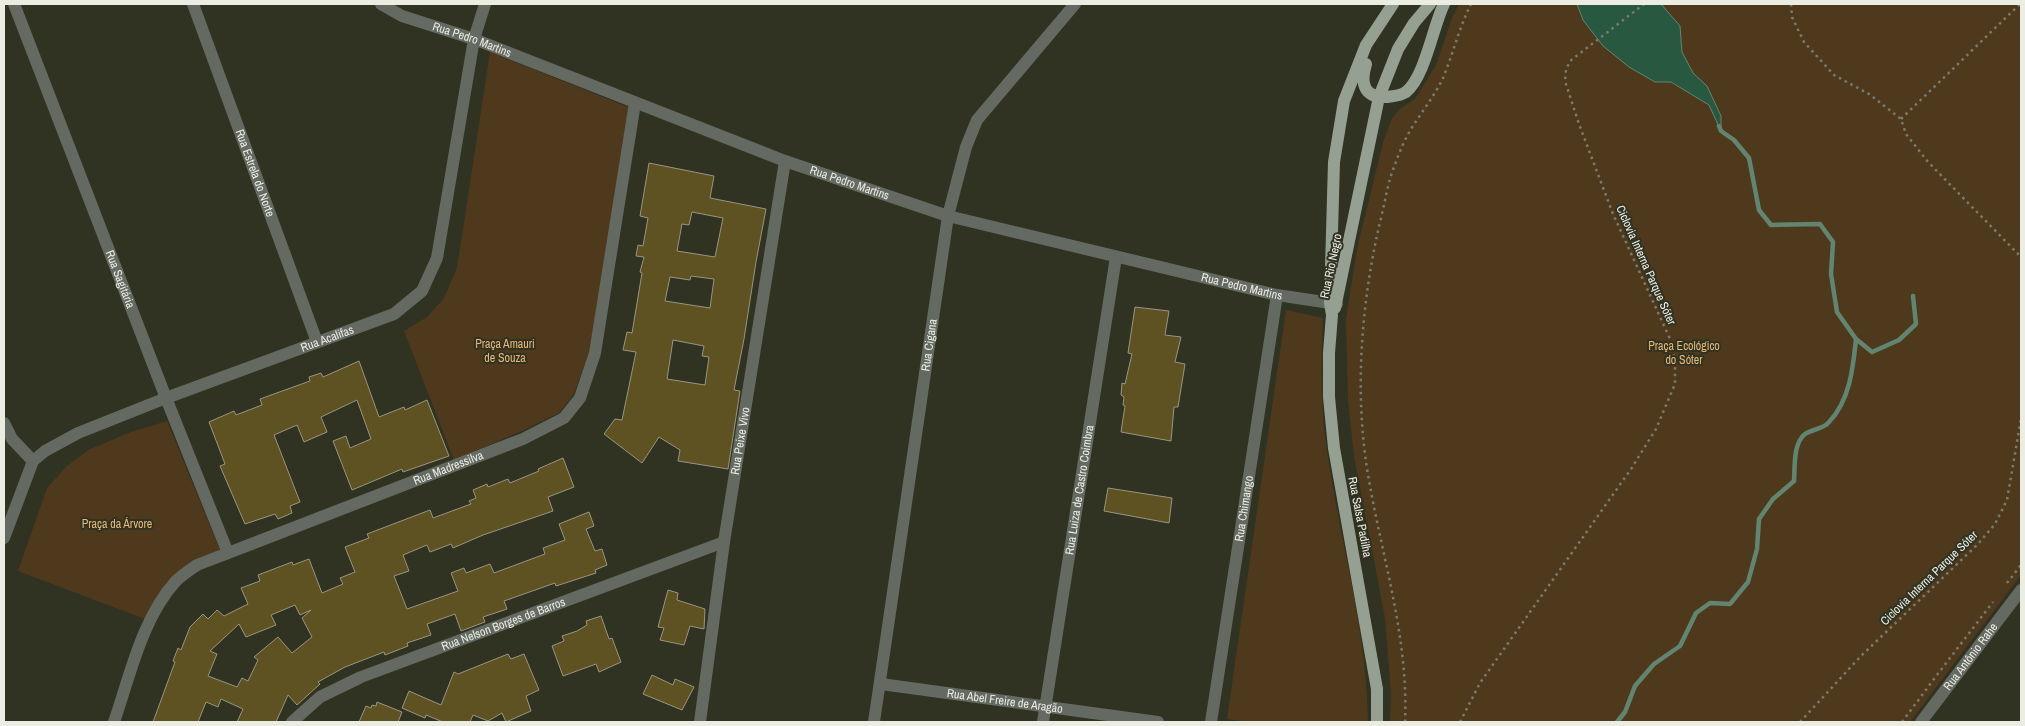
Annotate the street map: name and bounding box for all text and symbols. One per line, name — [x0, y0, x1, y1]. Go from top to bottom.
street label: Rua Pedro Martins — [430, 18, 514, 61]
street label: Rua Estrela do Norte — [232, 127, 278, 219]
street label: Rua Pedro Martins — [808, 162, 891, 204]
street label: Ciclovia Interna Parque Sóter — [1612, 203, 1680, 328]
street label: Rua Rio Negro — [1316, 232, 1346, 300]
street label: Rua Sagitária — [102, 248, 139, 311]
street label: Rua Pedro Martins — [1200, 269, 1283, 304]
street label: Rua Cigana — [917, 317, 941, 372]
street label: Rua Acalifas — [298, 322, 356, 356]
park label: Praça Amauri de Souza — [475, 336, 535, 366]
park label: Praça Ecológico do Sóter — [1648, 338, 1720, 368]
street label: Rua Peixe Vivo — [727, 406, 753, 476]
street label: Rua Luiza de Castro Coimbra — [1061, 423, 1098, 556]
street label: Rua Madressilva — [411, 447, 486, 489]
street label: Rua Chimango — [1231, 475, 1257, 543]
street label: Rua Salsa Padilha — [1344, 475, 1376, 559]
park label: Praça da Árvore — [82, 516, 152, 532]
street label: Ciclovia Interna Parque Sóter — [1877, 527, 1982, 629]
street label: Rua Nelson Borges de Barros — [439, 594, 568, 654]
street label: Rua Antônio Rahe — [1940, 620, 2001, 694]
street label: Rua Abel Freire de Aragão — [946, 685, 1064, 717]

